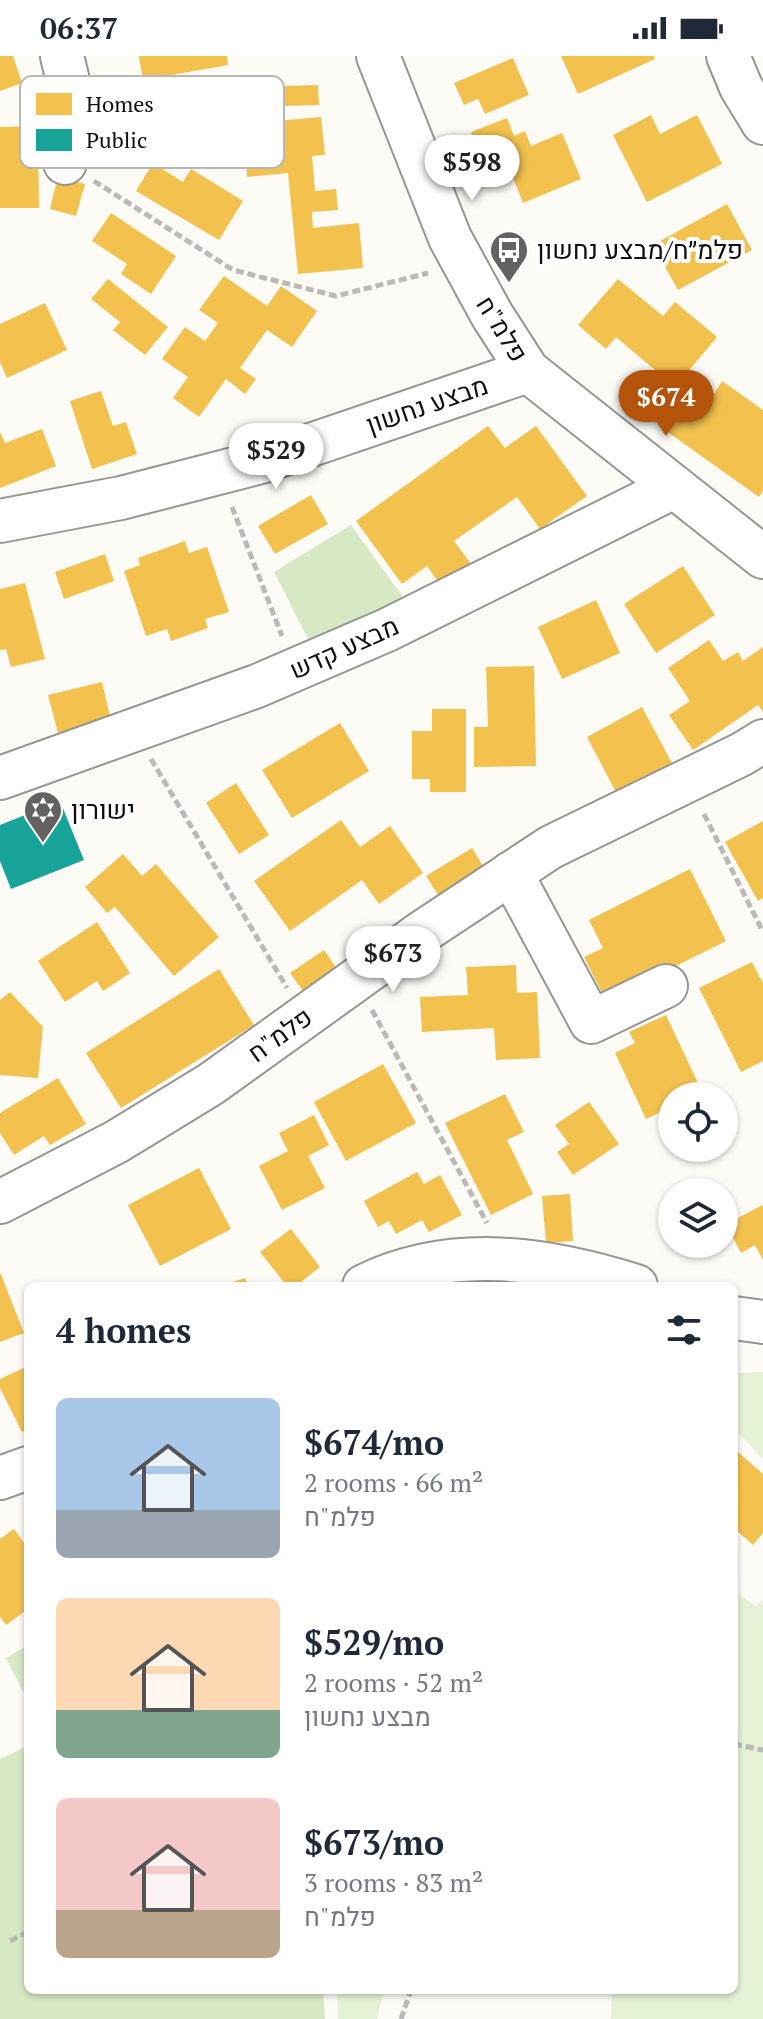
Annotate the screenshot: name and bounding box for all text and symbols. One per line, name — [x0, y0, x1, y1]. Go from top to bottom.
text: 06:37 — [40, 8, 118, 48]
legend — [20, 76, 284, 168]
text: Homes — [86, 89, 154, 118]
text: Public — [86, 125, 147, 154]
pin: $598 — [425, 135, 519, 203]
text: $598 — [443, 144, 501, 178]
bus stop icon: פלמ״ח/מבצע נחשון — [488, 229, 530, 284]
place label: פלמ״ח/מבצע נחשון — [537, 232, 743, 266]
street label: פלמ"ח — [469, 289, 536, 368]
street label: מבצע נחשון — [361, 367, 492, 441]
pin: $674 — [619, 370, 713, 438]
text: $674 — [637, 379, 695, 413]
pin: $529 — [229, 423, 323, 491]
text: $529 — [247, 432, 305, 466]
street label: מבצע קדש — [284, 608, 404, 686]
synagogue icon: ישורון — [22, 789, 64, 844]
place label: ישורון — [71, 792, 135, 826]
pin: $673 — [346, 926, 440, 994]
text: $673 — [364, 935, 422, 969]
street label: פלמ"ח — [240, 999, 318, 1069]
map controls — [658, 1082, 738, 1258]
button: locate — [658, 1082, 738, 1162]
button: layers — [658, 1178, 738, 1258]
text: 4 homes — [56, 1308, 191, 1353]
icon: filters — [662, 1308, 706, 1352]
text: $674/mo — [304, 1420, 444, 1465]
icon: home — [120, 1430, 216, 1526]
text: 2 rooms · 66 m² — [304, 1465, 483, 1499]
text: פלמ"ח — [304, 1499, 376, 1533]
text: $529/mo — [304, 1620, 444, 1665]
icon: home — [120, 1630, 216, 1726]
text: 2 rooms · 52 m² — [304, 1665, 483, 1699]
text: מבצע נחשון — [304, 1699, 431, 1733]
text: $673/mo — [304, 1820, 444, 1865]
icon: home — [120, 1830, 216, 1926]
text: 3 rooms · 83 m² — [304, 1865, 483, 1899]
text: פלמ"ח — [304, 1899, 376, 1933]

